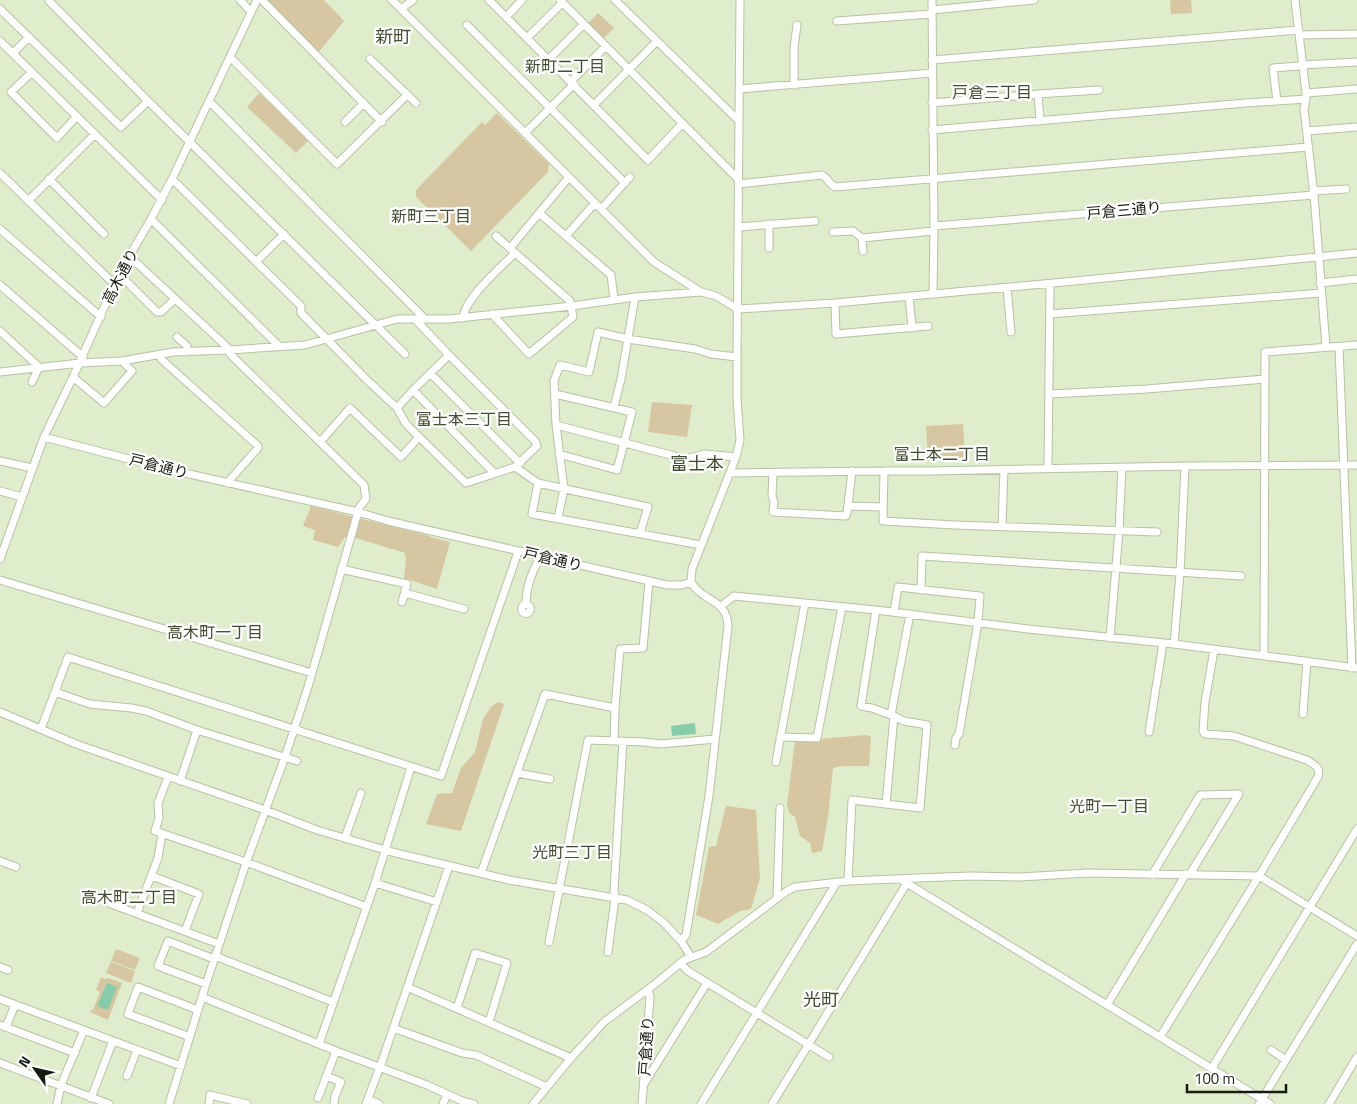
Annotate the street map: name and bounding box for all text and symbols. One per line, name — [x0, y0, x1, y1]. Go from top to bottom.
district label: 新町 — [375, 23, 411, 50]
district label: 新町二丁目 — [525, 54, 605, 78]
district label: 戸倉三丁目 — [952, 80, 1032, 104]
street label: 戸倉三通り — [1086, 195, 1162, 225]
district label: 新町三丁目 — [391, 204, 471, 228]
street label: 高木通り — [96, 244, 144, 308]
district label: 富士本三丁目 — [416, 407, 512, 431]
district label: 富士本二丁目 — [894, 442, 990, 466]
street label: 戸倉通り — [127, 448, 191, 484]
district label: 富士本 — [670, 450, 724, 477]
street label: 戸倉通り — [521, 541, 585, 577]
district label: 高木町一丁目 — [167, 620, 263, 644]
district label: 光町一丁目 — [1069, 794, 1149, 818]
district label: 光町三丁目 — [532, 840, 612, 864]
district label: 高木町二丁目 — [81, 885, 177, 909]
district label: 光町 — [803, 986, 839, 1013]
street label: 戸倉通り — [632, 1015, 660, 1077]
north arrow — [10, 1044, 60, 1094]
text: N — [12, 1052, 35, 1071]
scale bar — [1187, 1062, 1286, 1094]
text: 100 m — [1194, 1067, 1235, 1090]

